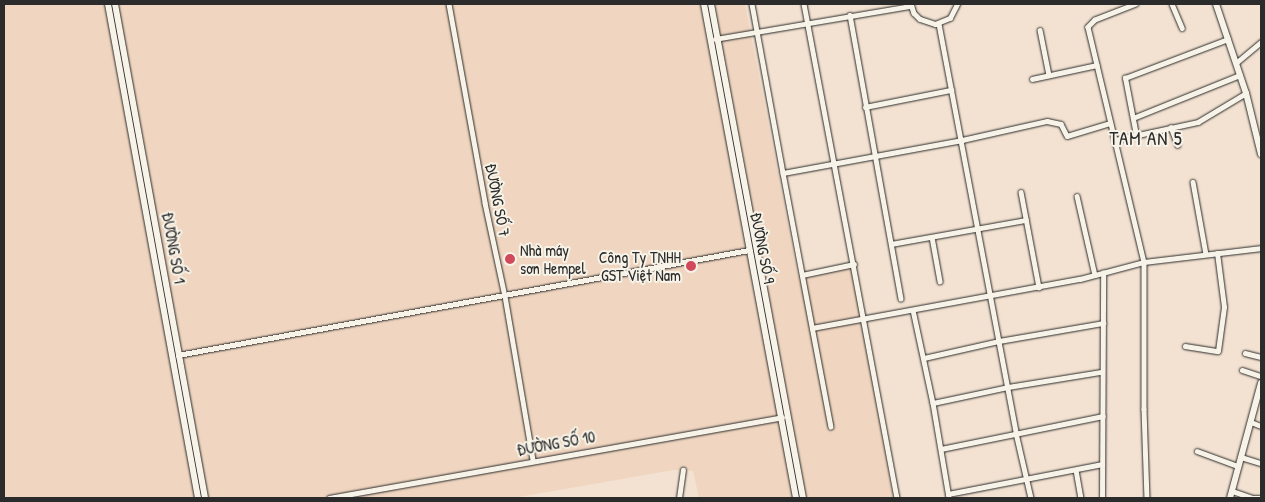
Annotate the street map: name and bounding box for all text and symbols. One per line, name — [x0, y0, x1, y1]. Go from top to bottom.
district label: TAM AN 5 — [1108, 128, 1184, 150]
street label: ĐƯỜNG SỐ 7 — [481, 162, 515, 238]
street label: ĐƯỜNG SỐ 1 — [158, 211, 190, 285]
street label: ĐƯỜNG SỐ 9 — [747, 211, 779, 285]
place label: Nhà máy sơn Hempel — [520, 240, 586, 278]
place label: Công Ty TNHH GST Việt Nam — [599, 247, 681, 285]
marker: Nhà máy sơn Hempel — [504, 253, 516, 265]
marker: Công Ty TNHH GST Việt Nam — [685, 260, 697, 272]
street label: ĐƯỜNG SỐ 10 — [515, 427, 597, 459]

